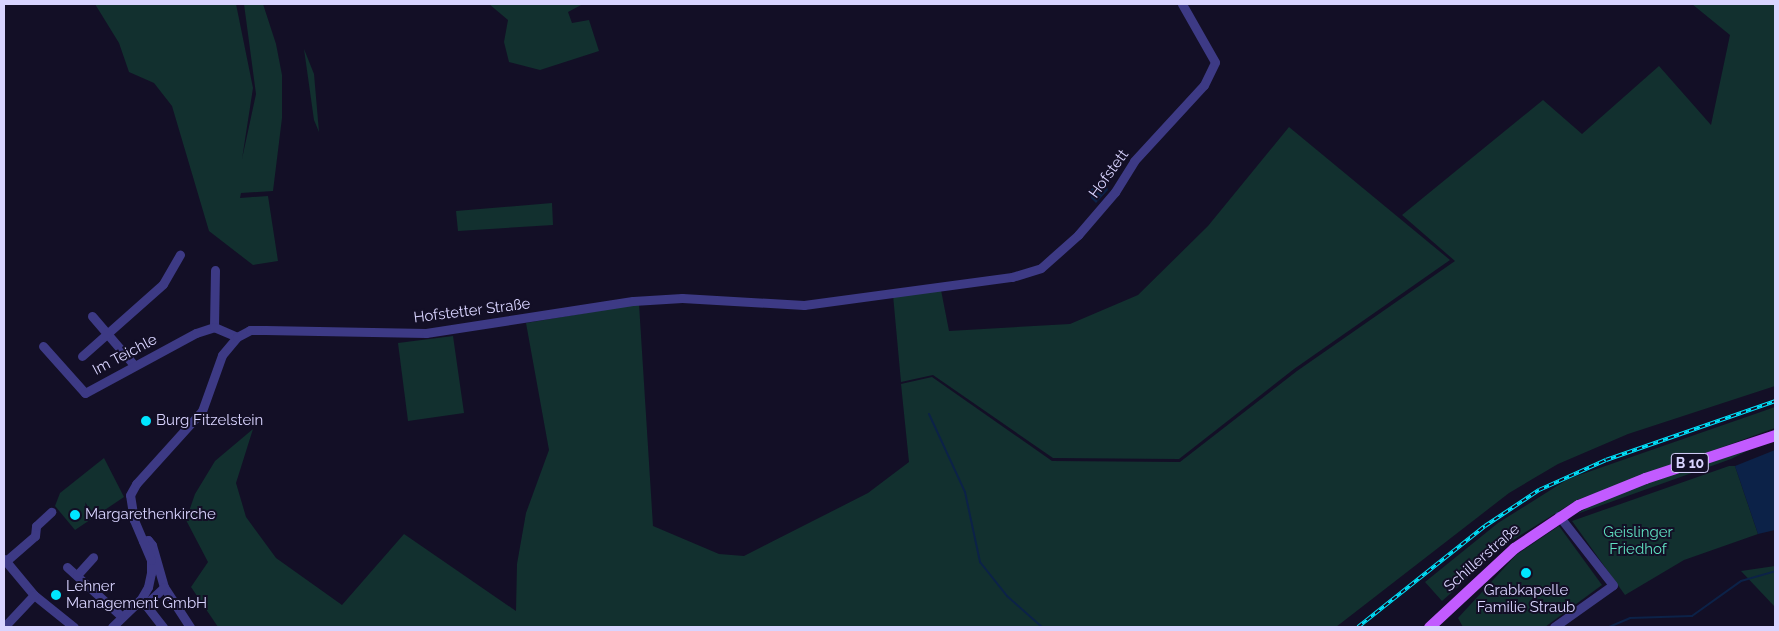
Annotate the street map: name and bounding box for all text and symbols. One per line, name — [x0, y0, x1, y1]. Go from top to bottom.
street label: Hofstett — [1085, 146, 1133, 202]
street label: Hofstetter Straße — [412, 295, 532, 327]
street label: Im Teichle — [90, 330, 160, 380]
place label: Burg Fitzelstein — [156, 412, 263, 430]
marker: Burg Fitzelstein — [140, 415, 152, 427]
road number: B 10 — [1670, 452, 1710, 474]
place label: Margarethenkirche — [85, 506, 216, 524]
marker: Margarethenkirche — [69, 509, 81, 521]
street label: Schillerstraße — [1440, 520, 1524, 596]
park label: Geislinger Friedhof — [1603, 523, 1673, 558]
marker: Grabkapelle Familie Straub — [1520, 567, 1532, 579]
place label: Lehner Management GmbH — [66, 577, 207, 612]
place label: Grabkapelle Familie Straub — [1477, 581, 1575, 616]
marker: Lehner Management GmbH — [50, 589, 62, 601]

